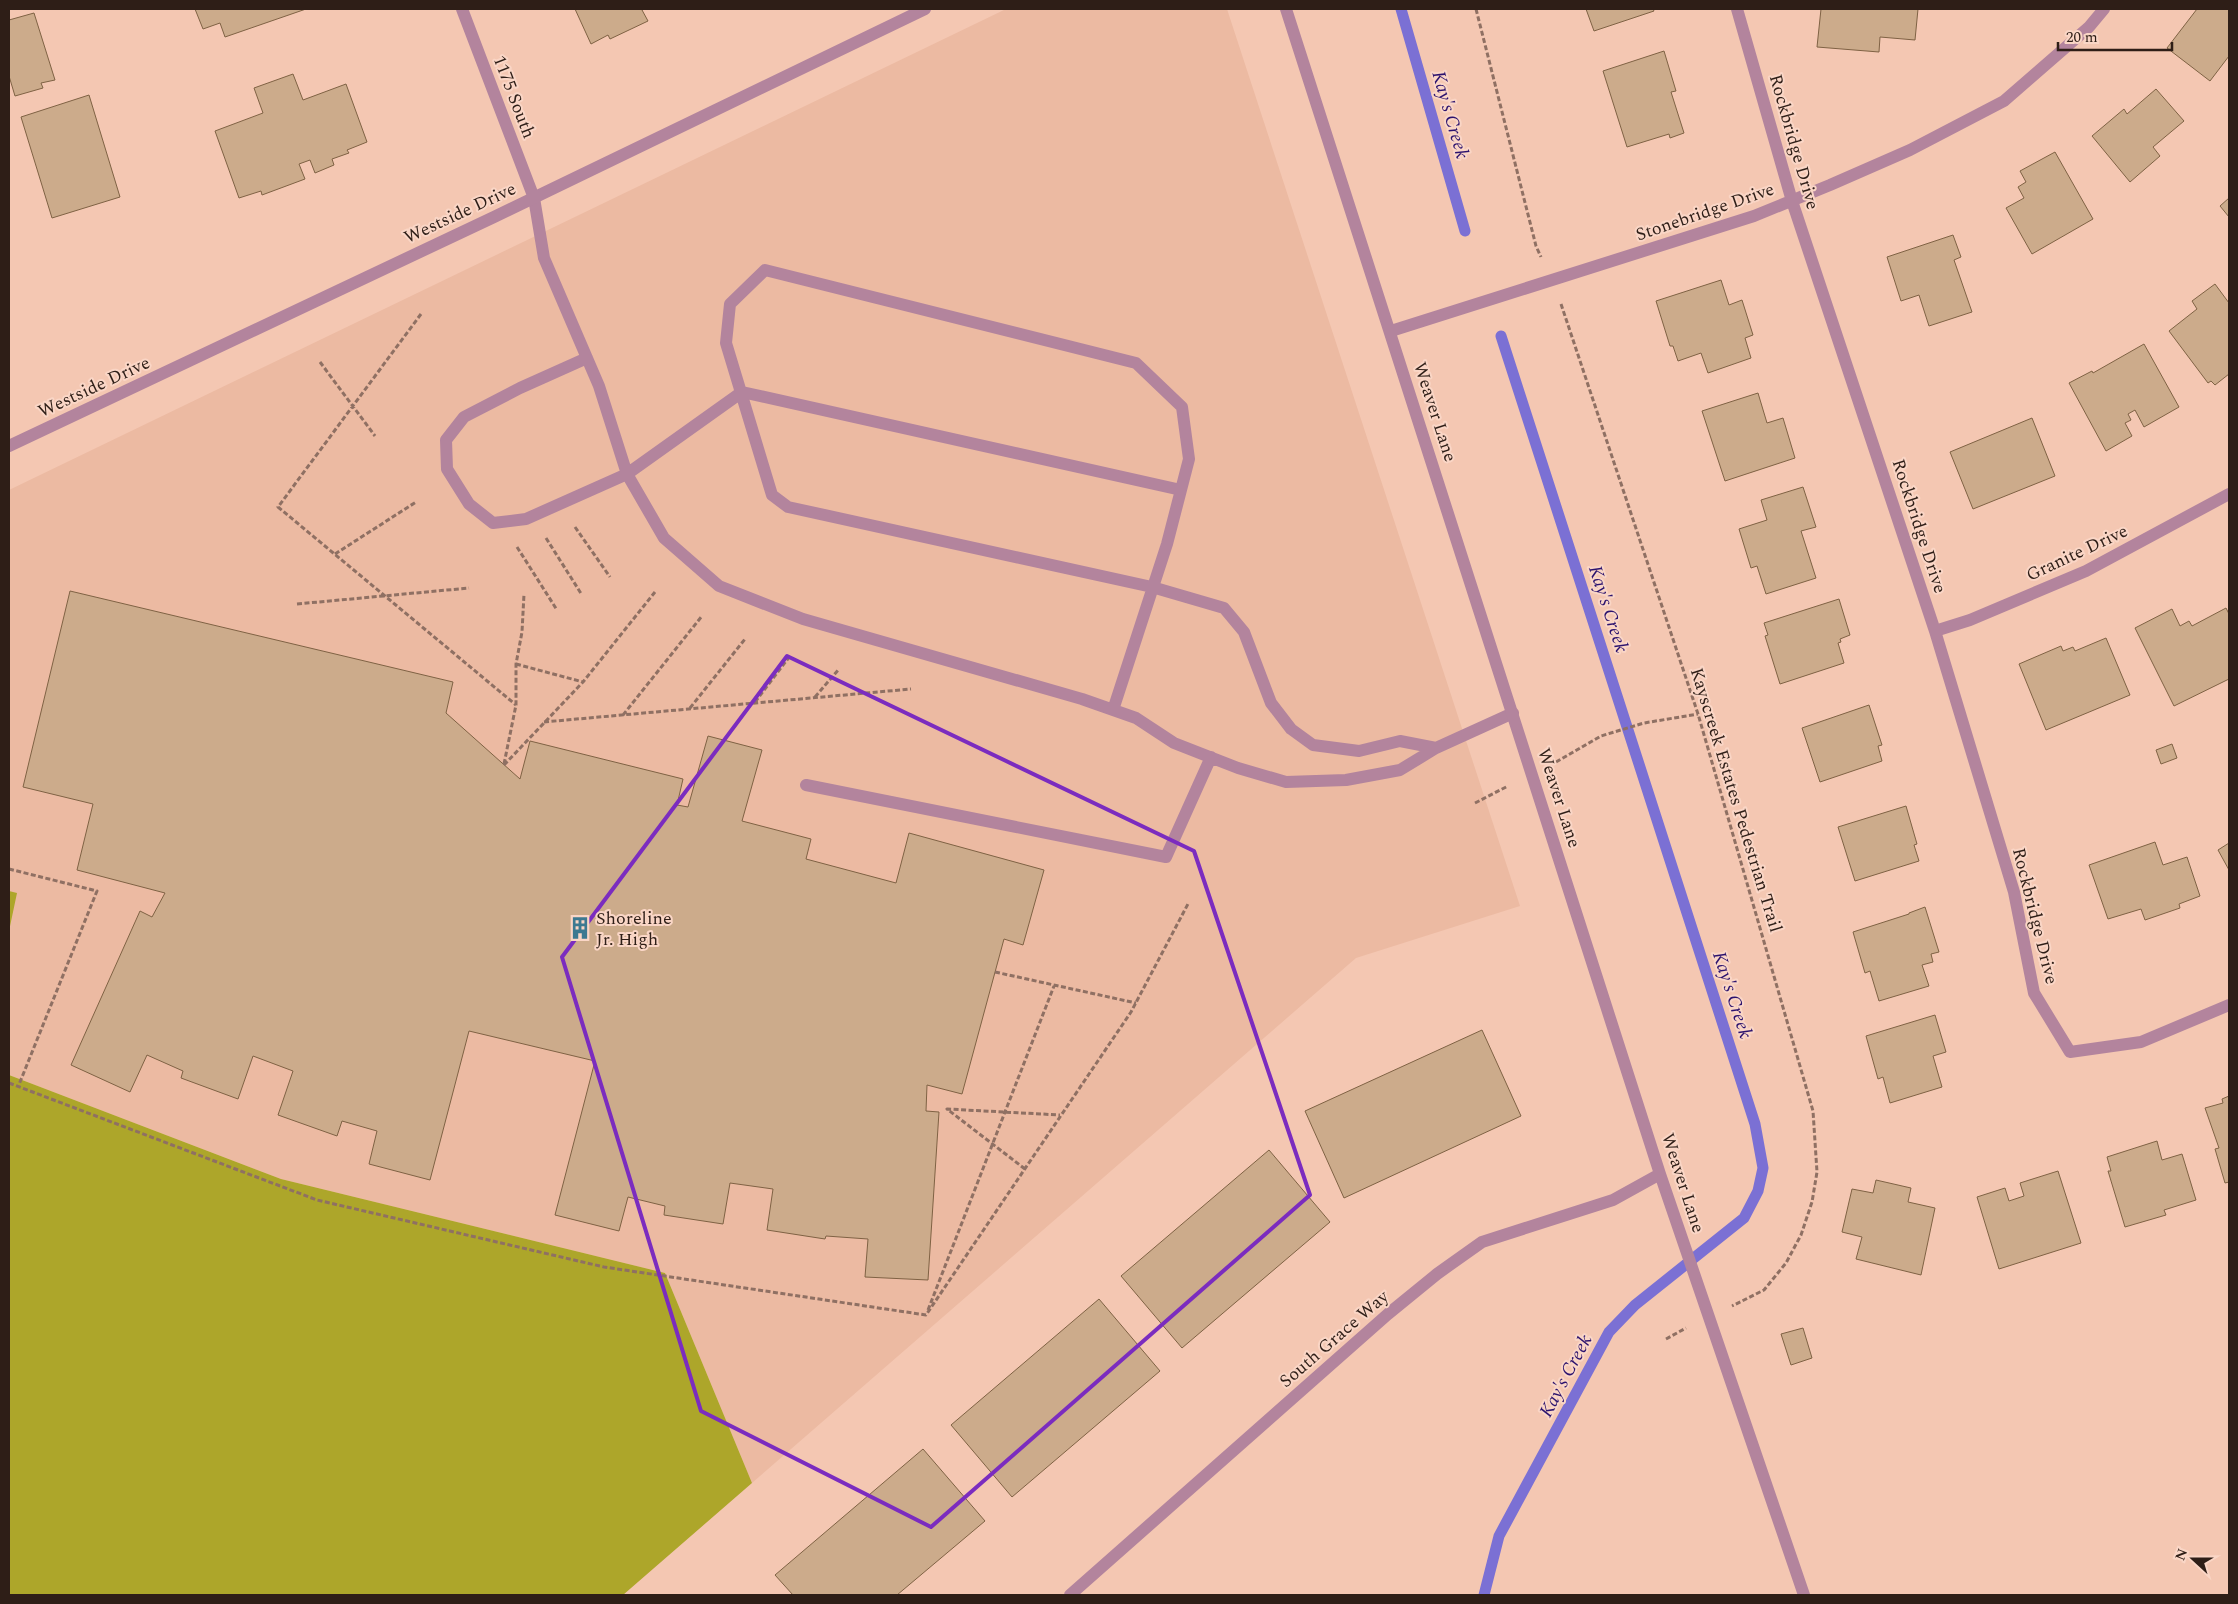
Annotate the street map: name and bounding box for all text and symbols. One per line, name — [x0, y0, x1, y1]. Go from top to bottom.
scale bar — [2058, 20, 2172, 52]
text: 20 m — [2066, 26, 2098, 49]
street label: 1175 South — [486, 52, 542, 142]
water label: Kay's Creek — [1424, 68, 1476, 163]
street label: Rockbridge Drive — [1762, 71, 1826, 213]
street label: Westside Drive — [400, 175, 520, 251]
street label: Stonebridge Drive — [1632, 176, 1778, 248]
street label: Westside Drive — [34, 349, 154, 425]
street label: Weaver Lane — [1406, 359, 1464, 465]
street label: Rockbridge Drive — [1885, 455, 1953, 597]
street label: Granite Drive — [2022, 518, 2132, 588]
water label: Kay's Creek — [1580, 562, 1636, 657]
street label: Kayscreek Estates Pedestrian Trail — [1683, 664, 1789, 936]
street label: Weaver Lane — [1530, 745, 1588, 851]
street label: Rockbridge Drive — [2005, 845, 2065, 987]
place label: Shoreline Jr. High — [596, 905, 672, 953]
building icon: Shoreline Jr. High — [567, 915, 593, 941]
water label: Kay's Creek — [1704, 948, 1760, 1043]
street label: Weaver Lane — [1654, 1130, 1712, 1236]
street label: South Grace Way — [1273, 1283, 1396, 1394]
water label: Kay's Creek — [1532, 1329, 1600, 1423]
north arrow — [2168, 1534, 2218, 1584]
text: N — [2169, 1545, 2193, 1564]

